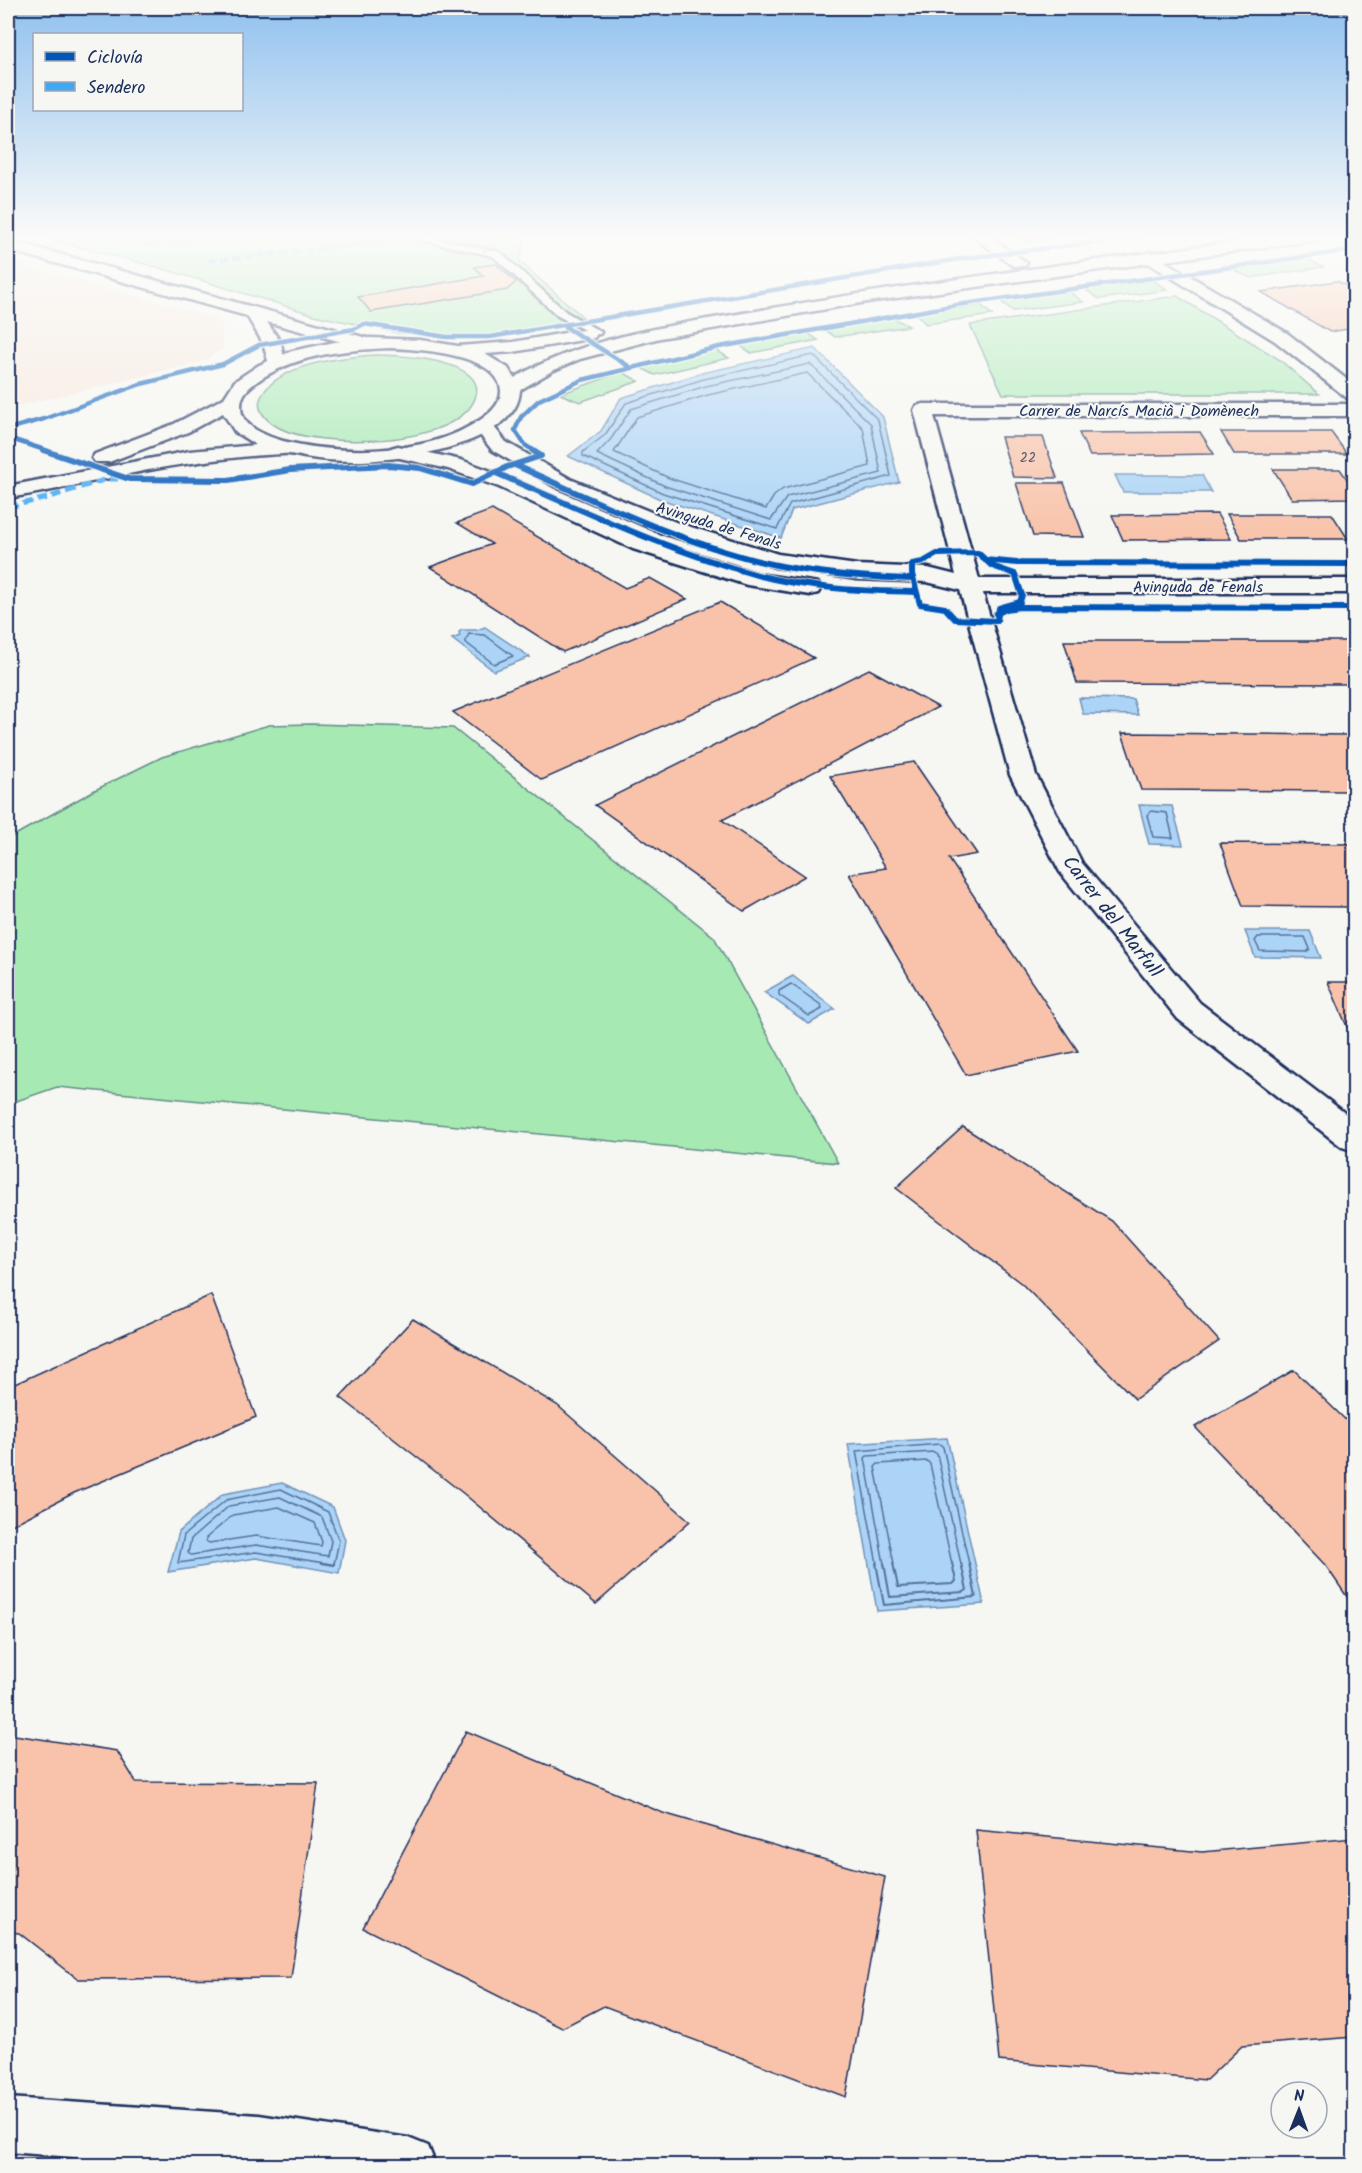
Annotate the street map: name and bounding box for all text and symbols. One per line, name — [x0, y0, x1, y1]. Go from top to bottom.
legend — [33, 33, 243, 111]
text: Ciclovía — [87, 44, 143, 73]
text: Sendero — [87, 74, 145, 103]
street label: Carrer de Narcís Macià i Domènech — [1019, 399, 1259, 424]
house number: 22 — [1020, 447, 1036, 469]
street label: Avinguda de Fenals — [653, 495, 785, 557]
street label: Avinguda de Fenals — [1133, 575, 1263, 600]
street label: Carrer del Marfull — [1053, 849, 1170, 986]
north arrow — [1269, 2080, 1329, 2140]
text: N — [1294, 2084, 1305, 2109]

